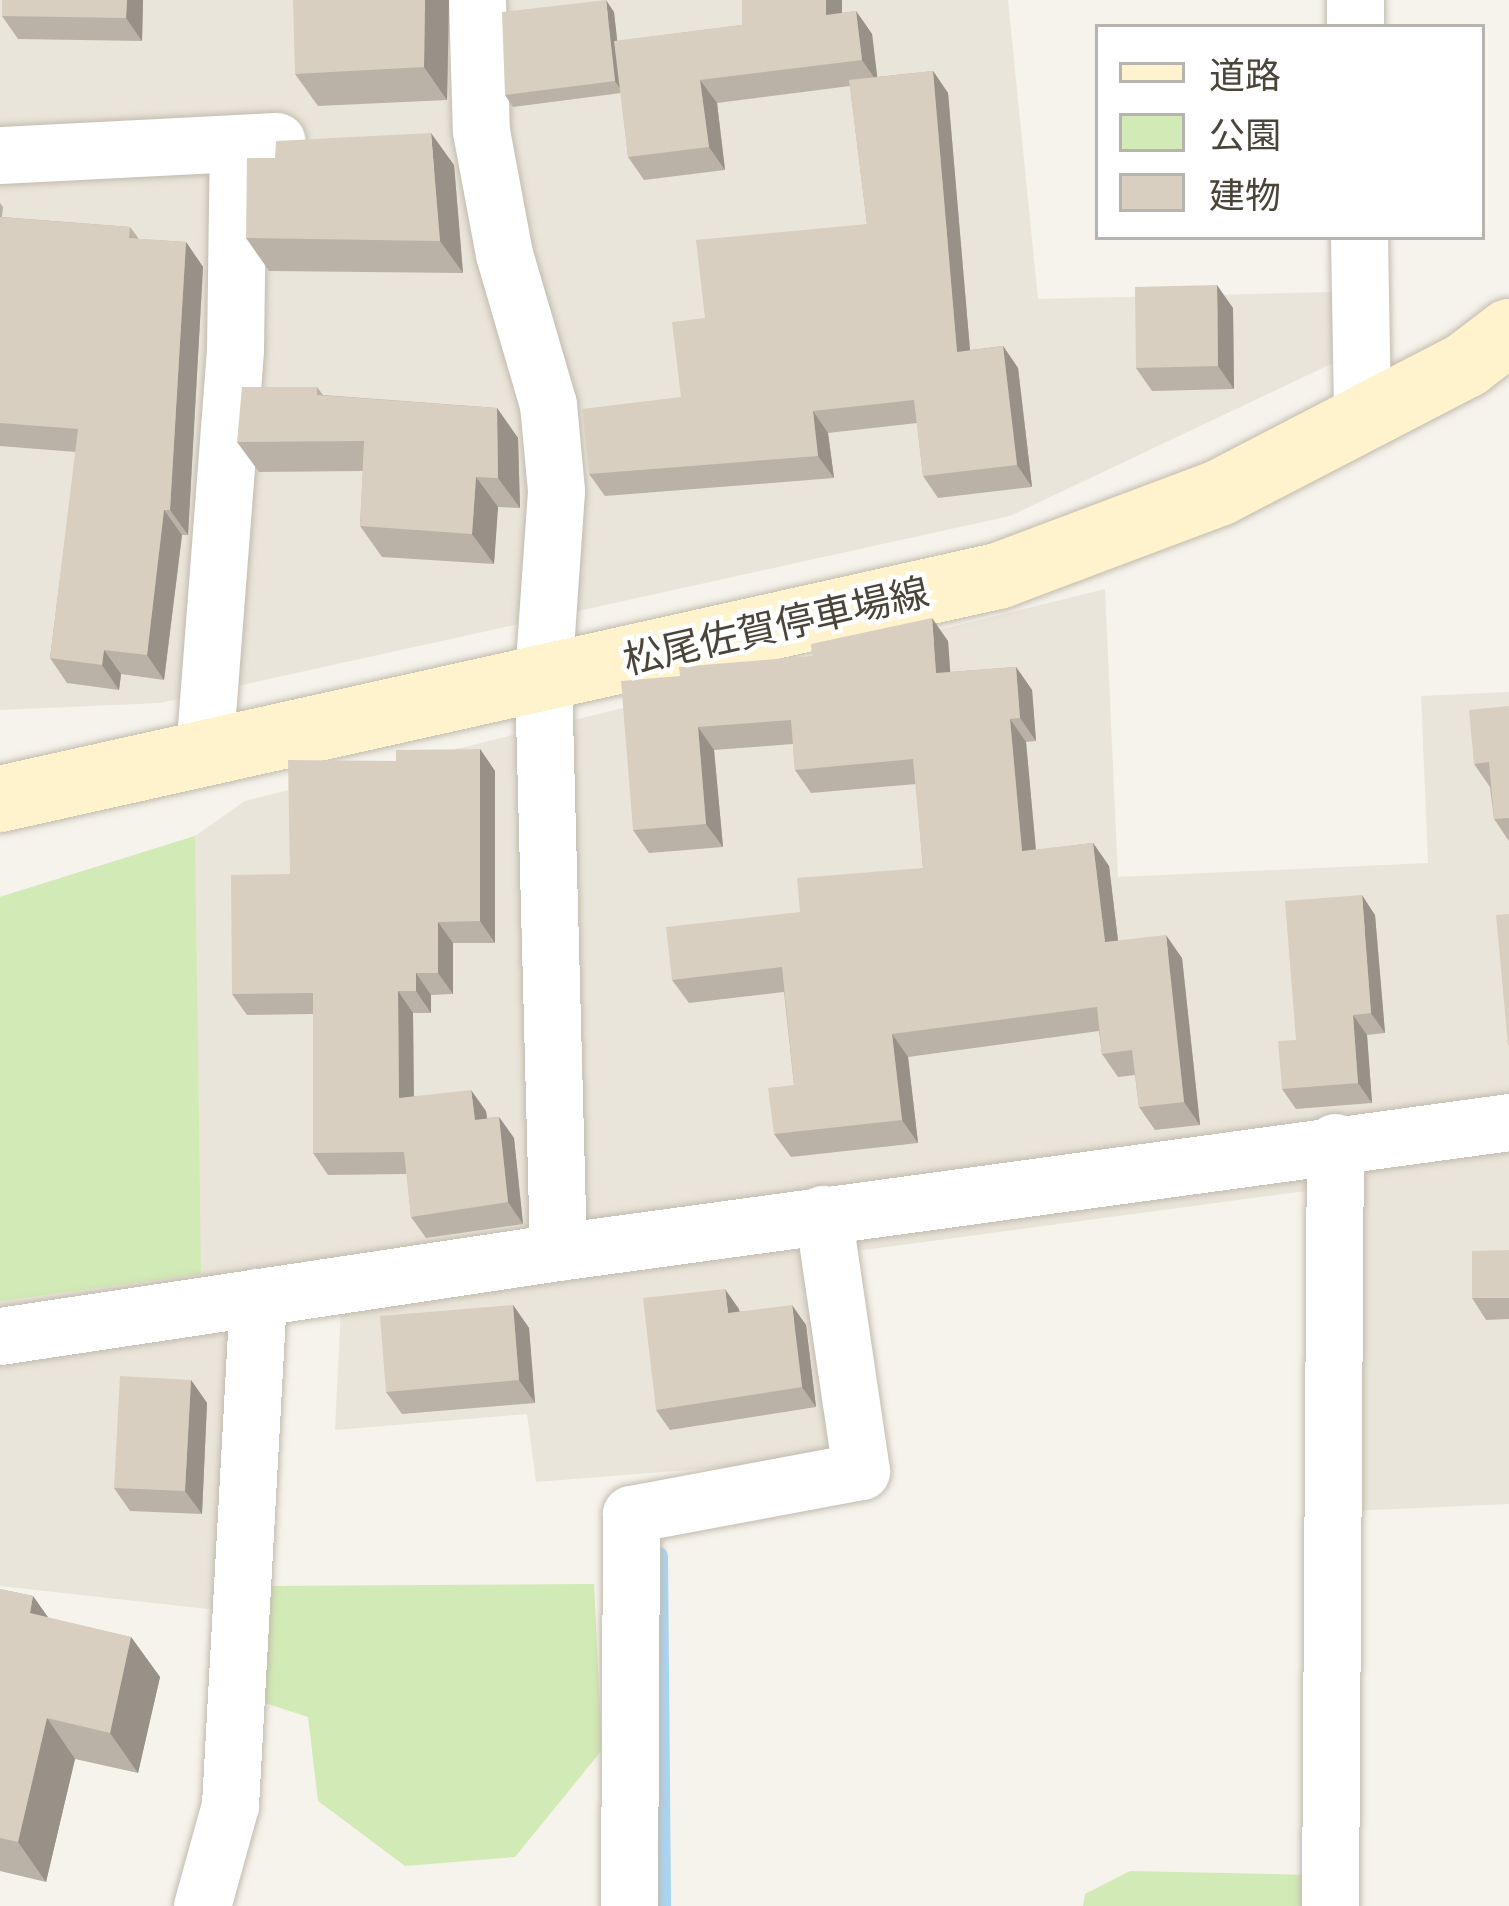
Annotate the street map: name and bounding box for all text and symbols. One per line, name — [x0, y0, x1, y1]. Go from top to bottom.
legend — [1095, 24, 1485, 240]
text: 道路 — [1209, 53, 1281, 97]
text: 公園 — [1209, 113, 1281, 157]
text: 建物 — [1209, 173, 1281, 217]
street label: 松尾佐賀停車場線 — [619, 568, 933, 684]

